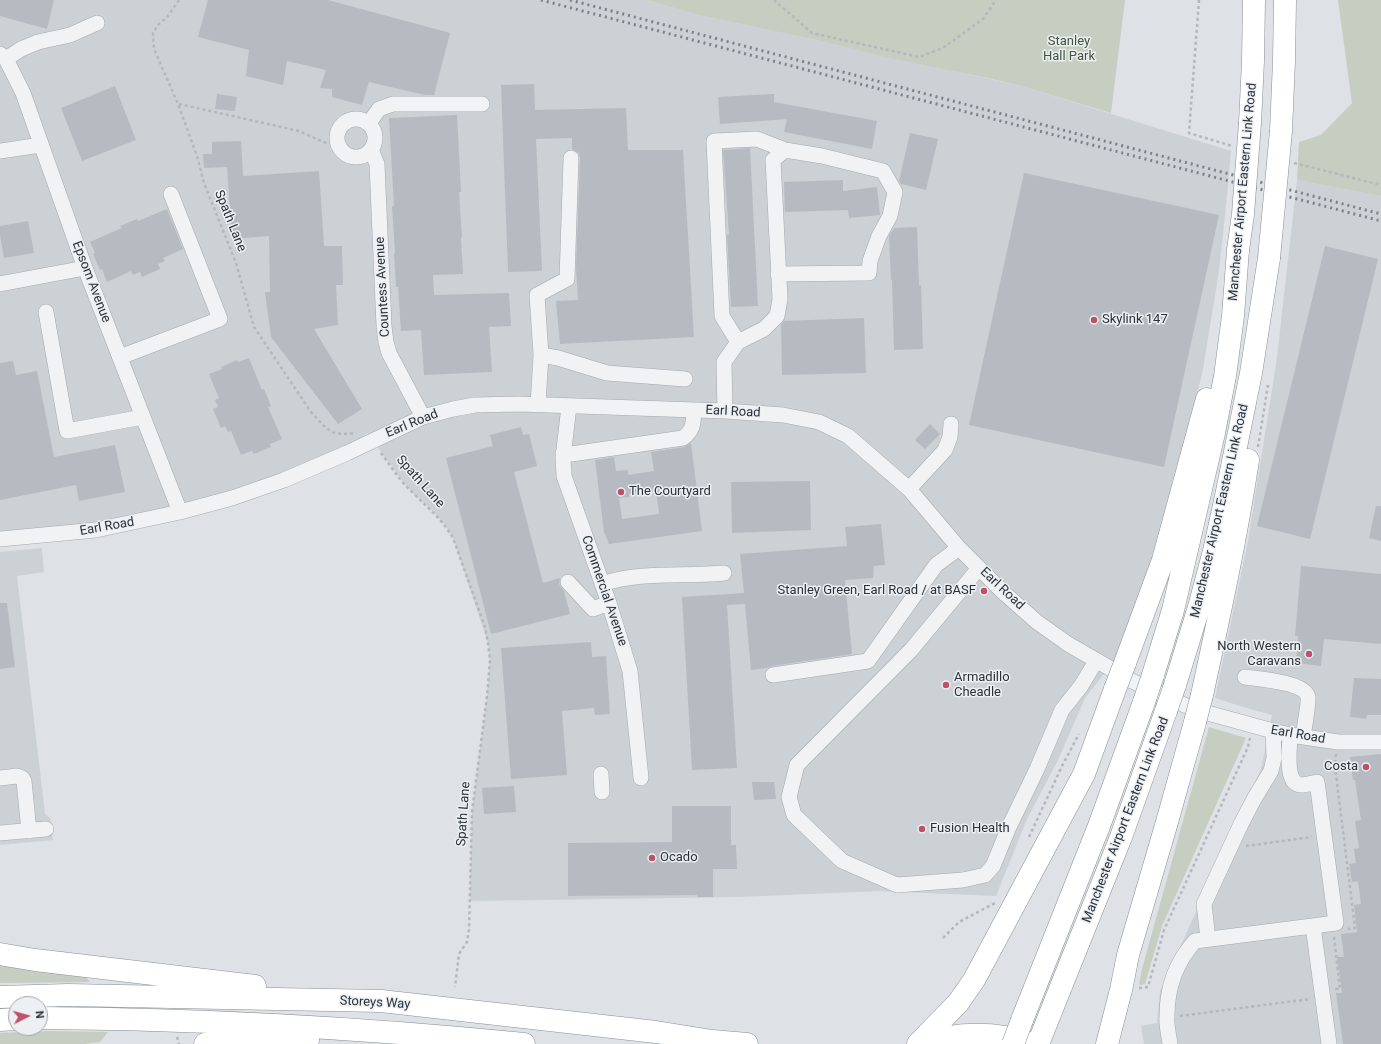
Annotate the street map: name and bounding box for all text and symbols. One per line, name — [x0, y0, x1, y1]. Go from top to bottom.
park label: Stanley Hall Park — [1043, 34, 1095, 65]
street label: Manchester Airport Eastern Link Road — [1226, 82, 1260, 302]
street label: Spath Lane — [211, 188, 249, 254]
street label: Countess Avenue — [373, 236, 393, 338]
street label: Epsom Avenue — [68, 239, 114, 325]
place label: Skylink 147 — [1102, 312, 1168, 328]
marker: Skylink 147 — [1089, 315, 1099, 325]
street label: Earl Road — [705, 403, 761, 421]
street label: Manchester Airport Eastern Link Road — [1188, 403, 1252, 619]
street label: Earl Road — [384, 406, 440, 442]
street label: Spath Lane — [392, 453, 448, 511]
place label: The Courtyard — [629, 484, 711, 500]
marker: The Courtyard — [616, 487, 626, 497]
street label: Earl Road — [79, 515, 135, 539]
street label: Commercial Avenue — [578, 534, 630, 648]
street label: Earl Road — [977, 565, 1027, 613]
place label: Stanley Green, Earl Road / at BASF — [778, 583, 976, 599]
marker: Stanley Green, Earl Road / at BASF — [979, 586, 989, 596]
place label: North Western Caravans — [1217, 639, 1301, 670]
marker: North Western Caravans — [1304, 649, 1314, 659]
place label: Armadillo Cheadle — [954, 670, 1010, 701]
marker: Armadillo Cheadle — [941, 680, 951, 690]
street label: Manchester Airport Eastern Link Road — [1079, 715, 1173, 925]
street label: Earl Road — [1270, 723, 1326, 747]
place label: Costa — [1324, 759, 1358, 775]
marker: Costa — [1361, 762, 1371, 772]
street label: Spath Lane — [454, 781, 474, 847]
place label: Fusion Health — [930, 821, 1010, 837]
marker: Fusion Health — [917, 824, 927, 834]
place label: Ocado — [660, 850, 698, 866]
marker: Ocado — [647, 853, 657, 863]
street label: Storeys Way — [339, 993, 411, 1013]
north arrow — [8, 996, 48, 1036]
text: N — [33, 1010, 46, 1019]

